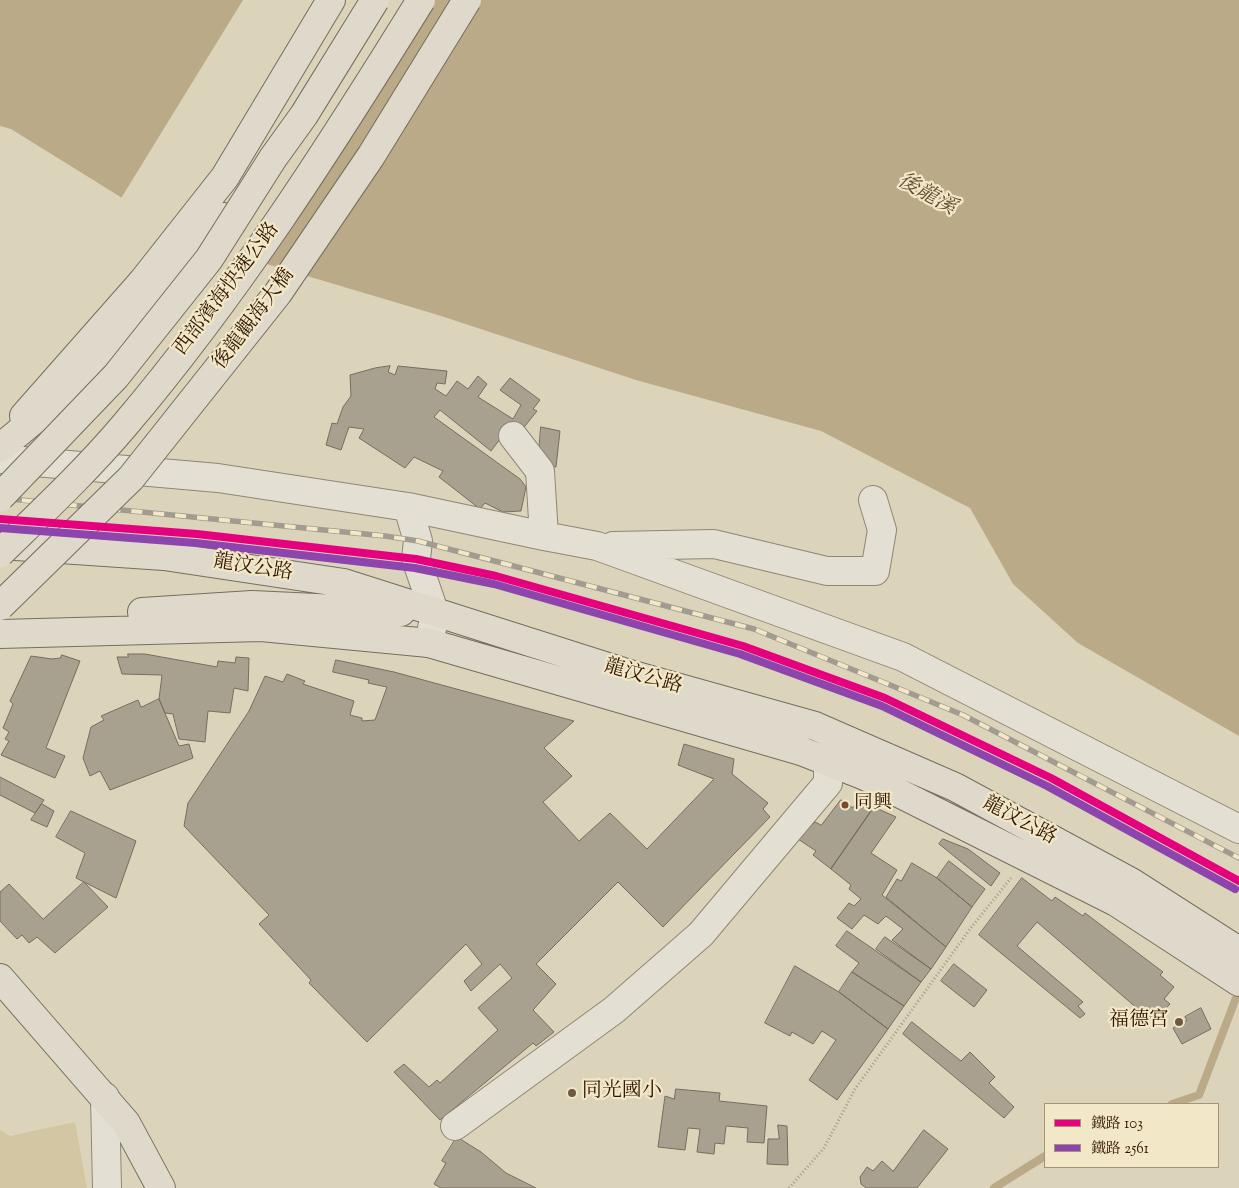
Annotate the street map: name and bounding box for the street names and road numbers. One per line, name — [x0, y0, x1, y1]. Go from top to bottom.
street label: 西部濱海快速公路 — [170, 219, 286, 361]
street label: 後龍觀海大橋 — [209, 265, 301, 375]
street label: 龍汶公路 — [212, 551, 294, 587]
street label: 龍汶公路 — [601, 655, 685, 701]
street label: 龍汶公路 — [978, 793, 1060, 851]

